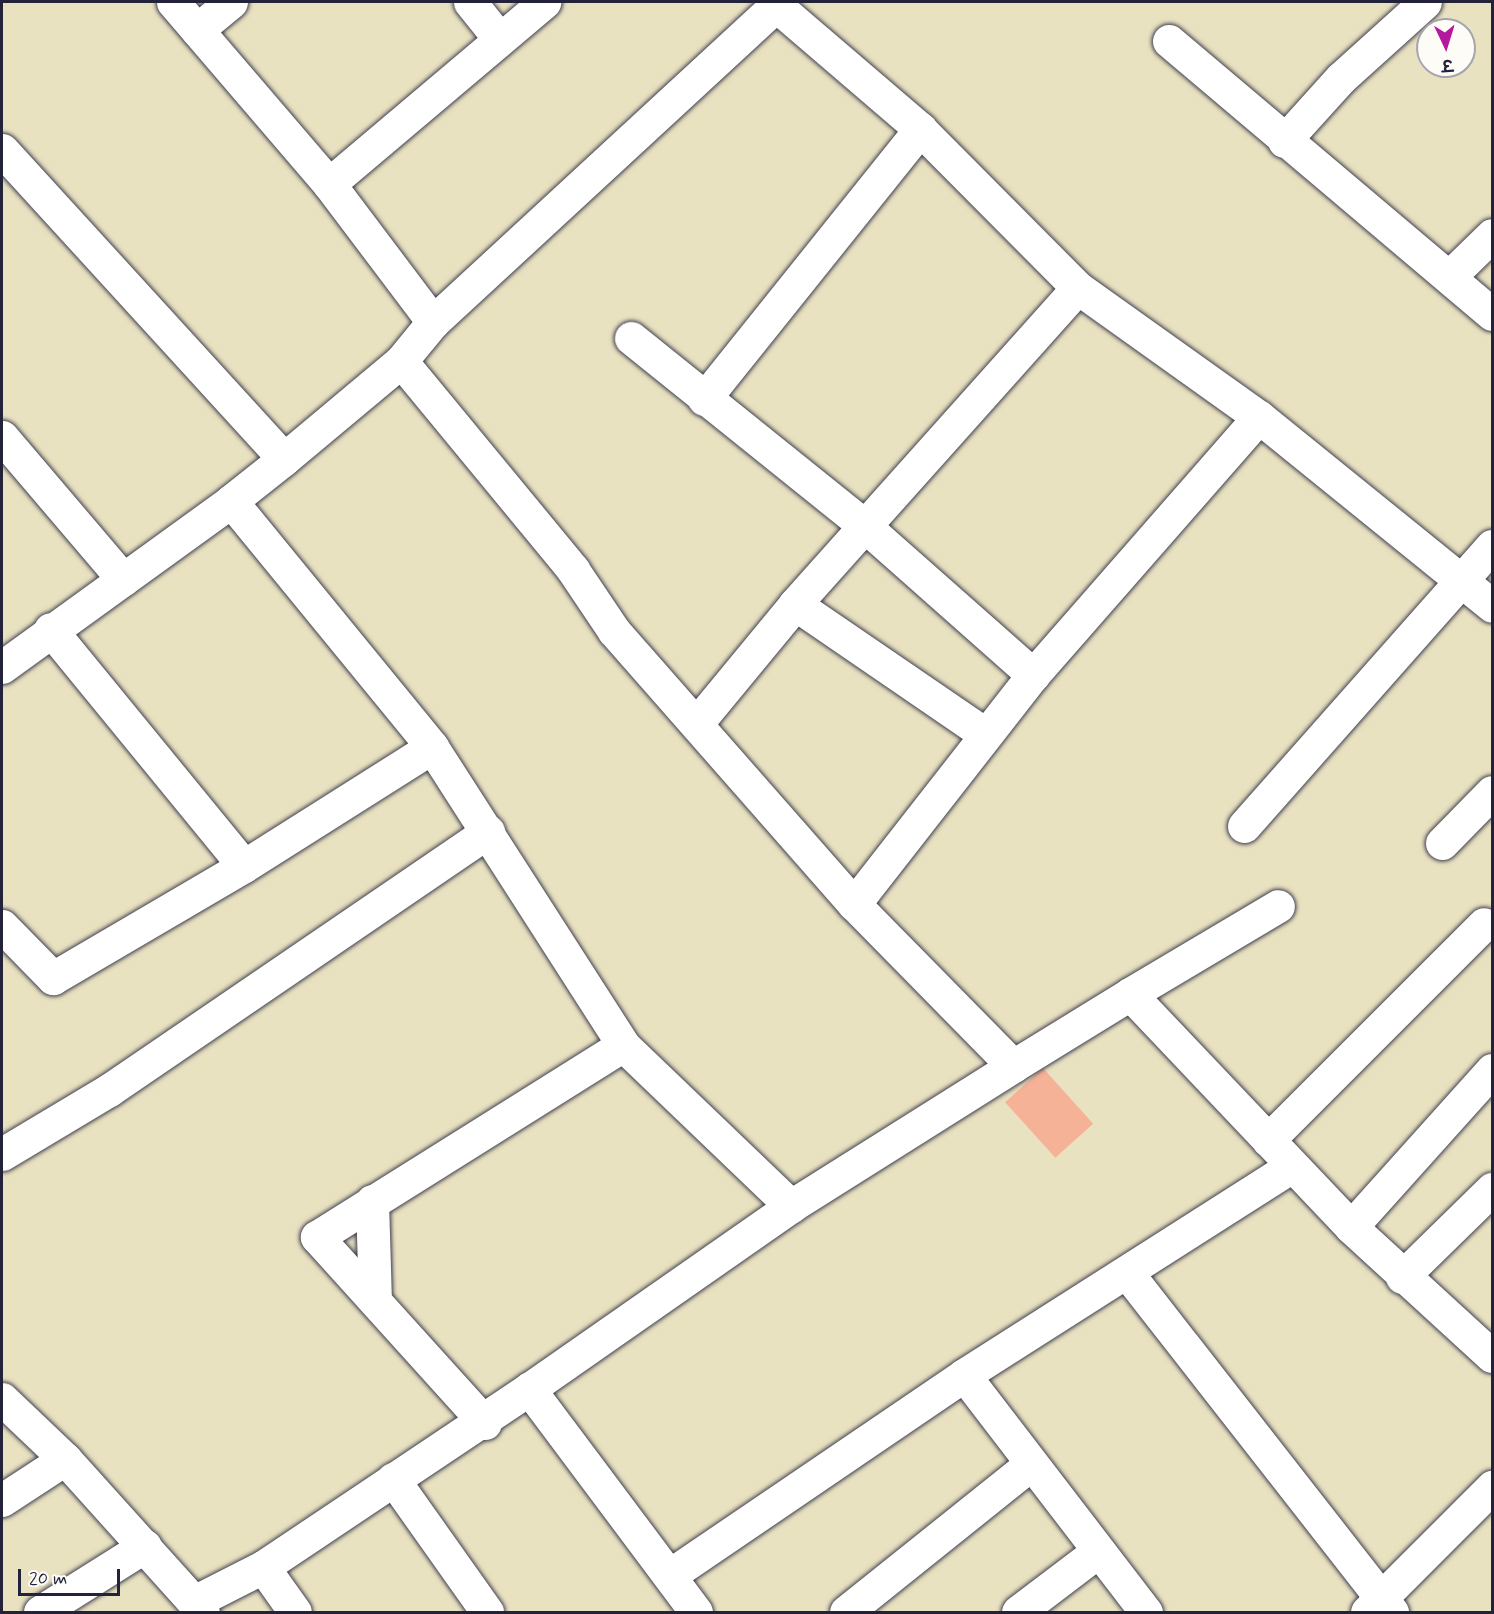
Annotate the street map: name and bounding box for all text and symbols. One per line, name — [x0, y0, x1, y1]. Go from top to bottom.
north arrow — [1416, 18, 1476, 78]
text: उ — [1441, 54, 1453, 75]
scale bar — [21, 1557, 123, 1595]
text: 20 m — [29, 1567, 67, 1591]

